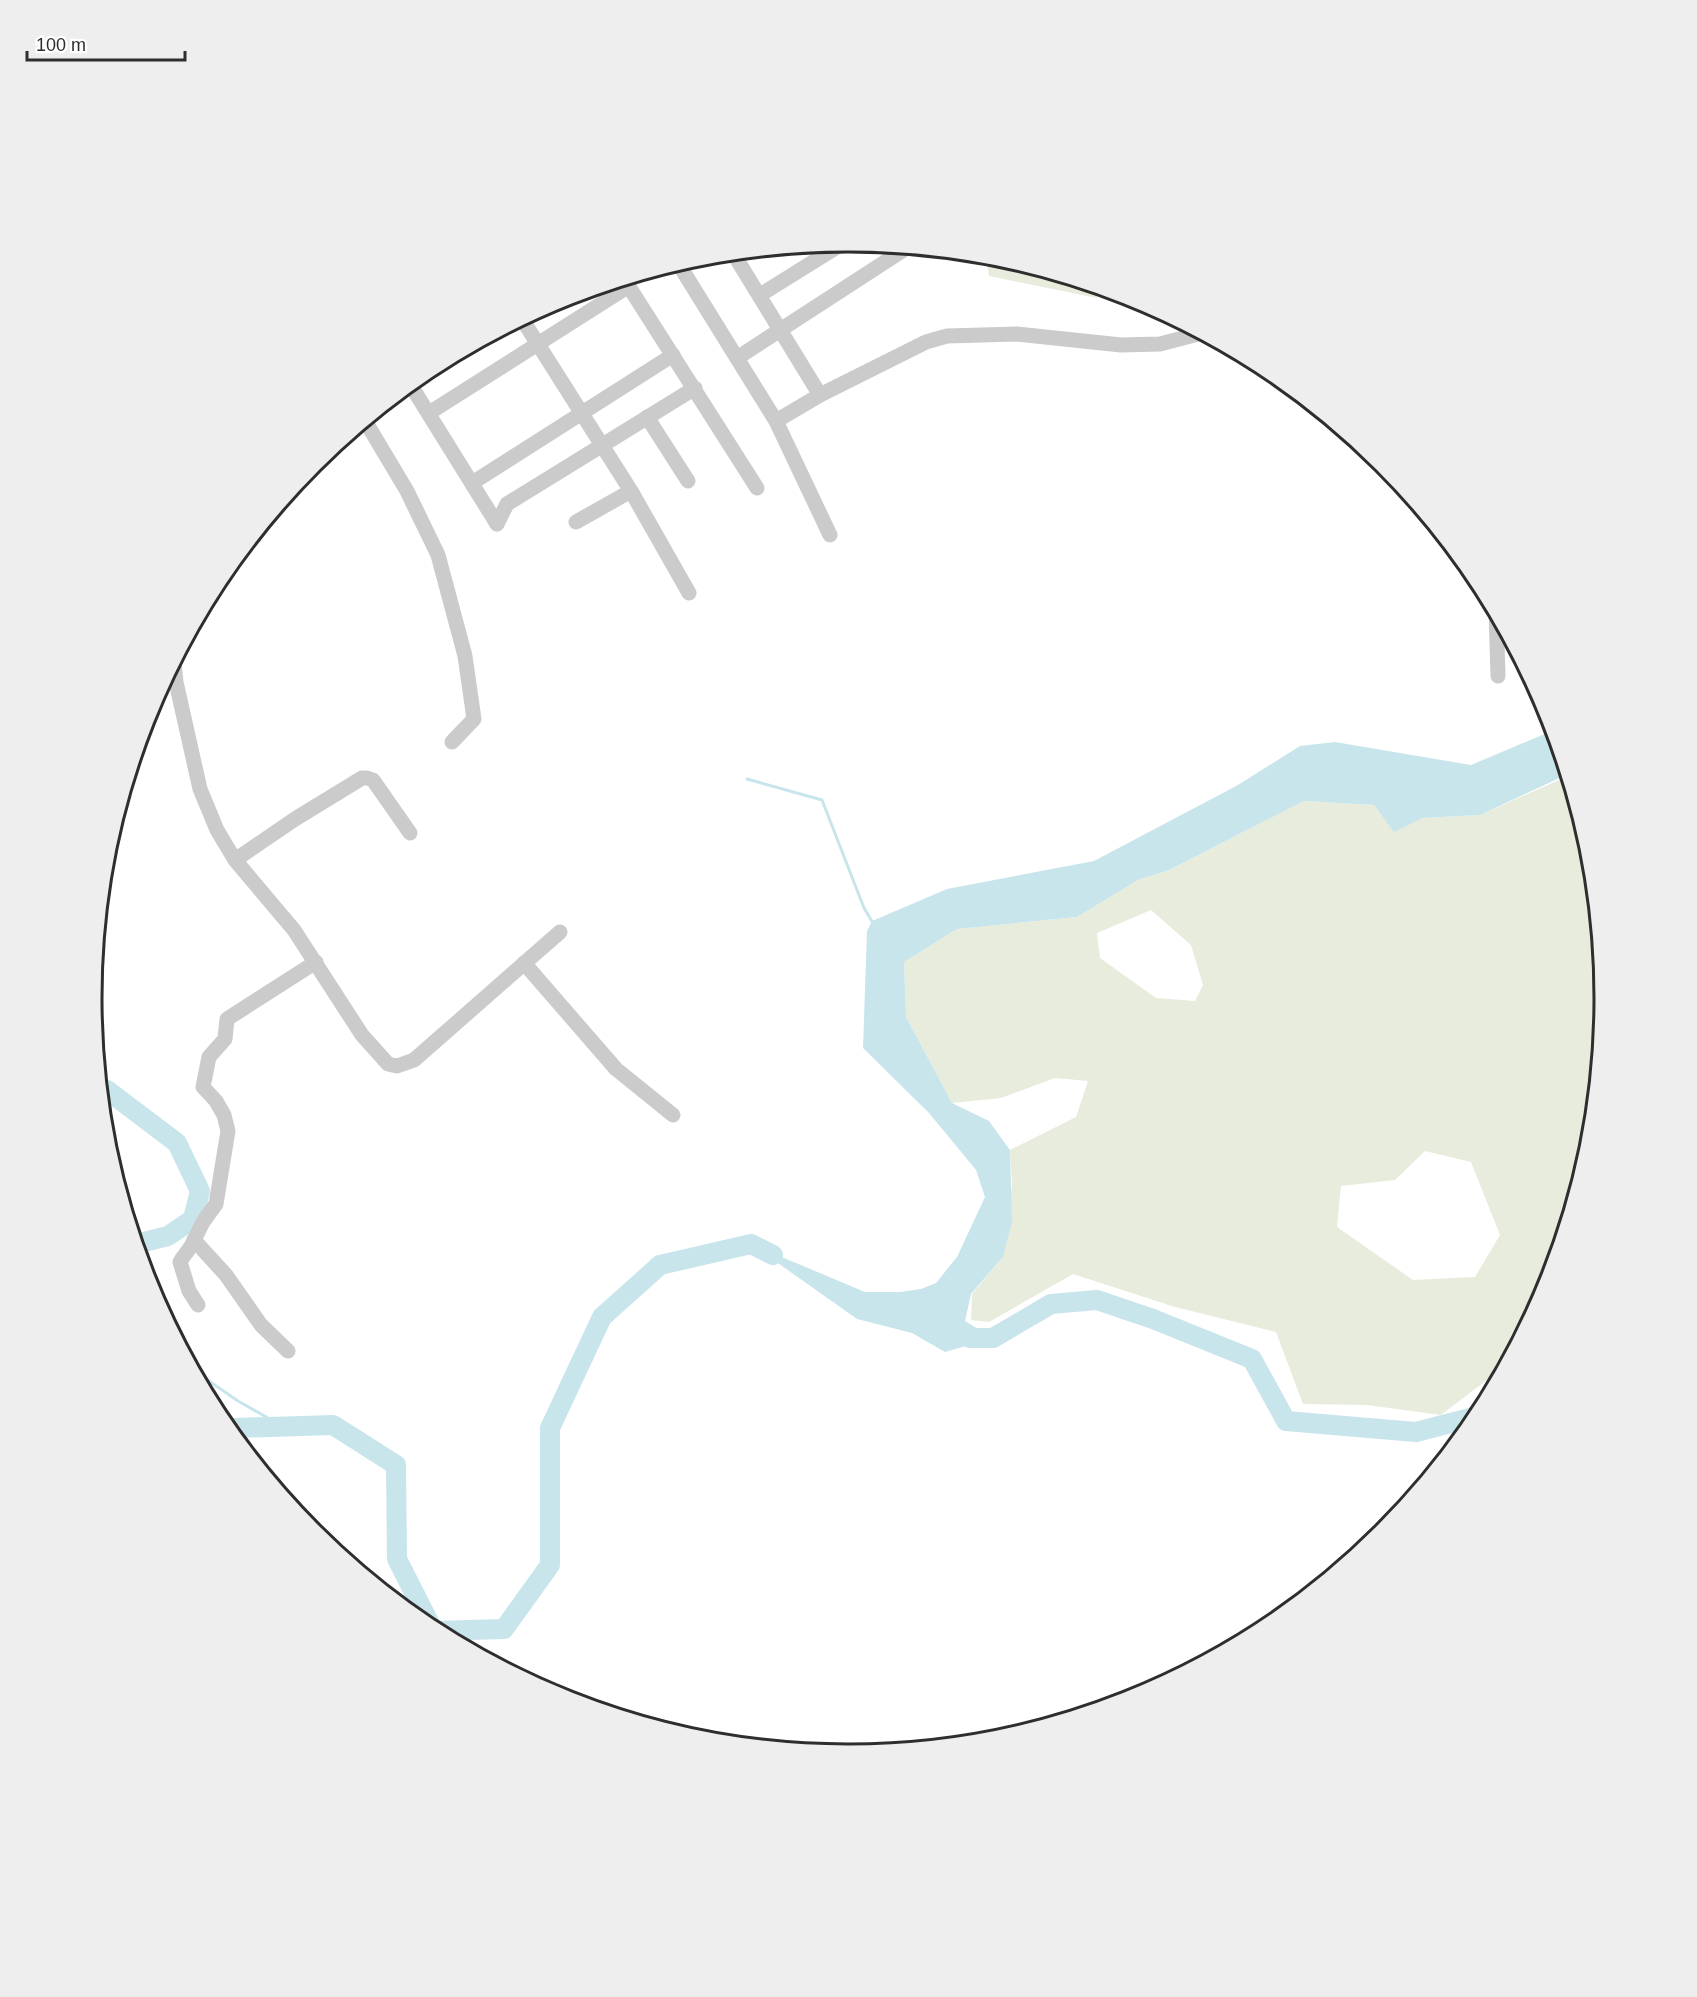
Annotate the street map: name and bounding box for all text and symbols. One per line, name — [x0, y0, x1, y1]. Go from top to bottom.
scale bar — [27, 24, 184, 62]
text: 100 m — [36, 35, 86, 55]

